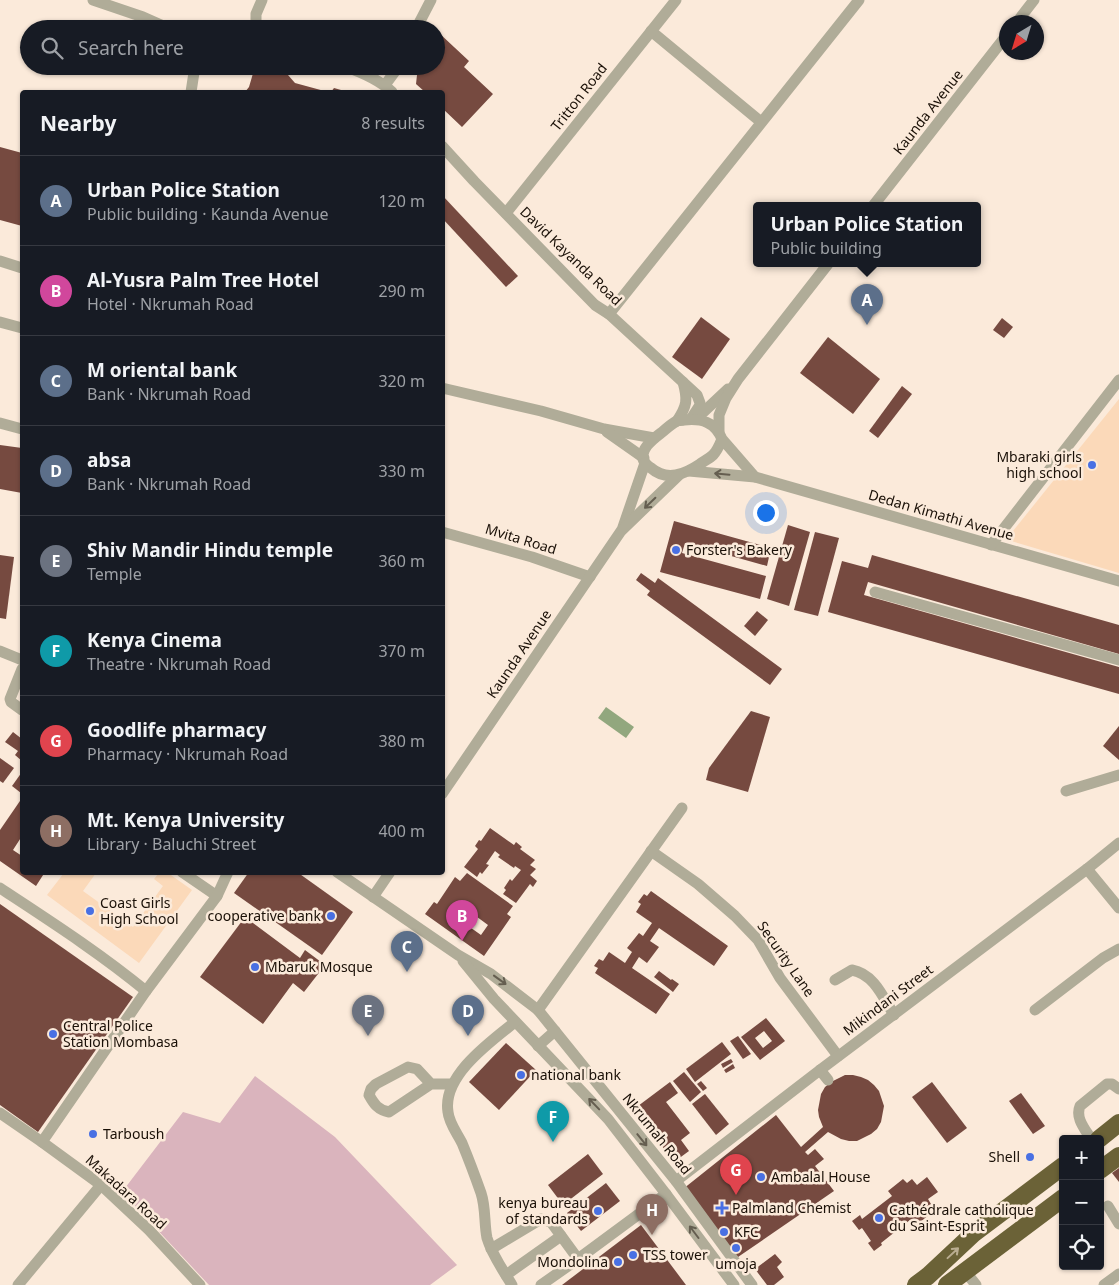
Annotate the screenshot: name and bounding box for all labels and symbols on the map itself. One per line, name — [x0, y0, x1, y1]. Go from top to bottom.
north arrow — [999, 15, 1044, 60]
street label: Tritton Road — [546, 59, 611, 134]
street label: Kaunda Avenue — [888, 65, 967, 158]
street label: David Kayanda Road — [516, 202, 626, 309]
pin: A — [851, 284, 883, 325]
place label: Mbaraki girls high school — [996, 447, 1082, 482]
marker: Mbaraki girls high school — [1086, 459, 1098, 471]
one-way arrow — [714, 469, 730, 479]
street label: Dedan Kimathi Avenue — [866, 485, 1016, 544]
one-way arrow — [644, 497, 657, 509]
your location — [753, 500, 779, 526]
street label: Mvita Road — [483, 519, 559, 558]
place label: Forster's Bakery — [686, 540, 793, 559]
marker: Forster's Bakery — [670, 544, 682, 556]
street label: Kaunda Avenue — [482, 606, 555, 702]
place label: Coast Girls High School — [100, 893, 179, 928]
pin: B — [446, 900, 478, 941]
marker: Coast Girls High School — [84, 905, 96, 917]
place label: cooperative bank — [208, 906, 322, 925]
marker: cooperative bank — [325, 910, 337, 922]
street label: Security Lane — [753, 917, 819, 1000]
pin: C — [391, 931, 423, 972]
place label: Mbaruk Mosque — [265, 957, 373, 976]
street label: Mikindani Street — [839, 960, 936, 1040]
marker: Mbaruk Mosque — [249, 961, 261, 973]
one-way arrow — [493, 975, 507, 985]
pin: E — [352, 995, 384, 1036]
pin: D — [452, 995, 484, 1036]
place label: Central Police Station Mombasa — [63, 1016, 178, 1051]
marker: Central Police Station Mombasa — [47, 1028, 59, 1040]
place label: national bank — [531, 1065, 622, 1084]
marker: national bank — [515, 1069, 527, 1081]
street label: Nkrumah Road — [619, 1089, 696, 1178]
one-way arrow — [588, 1098, 600, 1111]
pin: F — [537, 1101, 569, 1142]
place label: Tarboush — [103, 1124, 164, 1143]
marker: Tarboush — [87, 1128, 99, 1140]
one-way arrow — [637, 1133, 648, 1146]
place label: Shell — [989, 1147, 1020, 1166]
street label: Makadara Road — [82, 1150, 171, 1233]
marker: Shell — [1024, 1151, 1036, 1163]
pin: G — [720, 1154, 752, 1195]
place label: Ambalal House — [771, 1167, 870, 1186]
marker: Ambalal House — [755, 1171, 767, 1183]
place label: kenya bureau of standards — [498, 1193, 588, 1228]
pin: H — [636, 1194, 668, 1235]
place label: Palmland Chemist — [732, 1198, 851, 1217]
place label: Cathédrale catholique du Saint-Esprit — [889, 1200, 1034, 1235]
marker: Palmland Chemist — [716, 1202, 728, 1214]
marker: kenya bureau of standards — [592, 1205, 604, 1217]
marker: Cathédrale catholique du Saint-Esprit — [873, 1212, 885, 1224]
place label: KFC — [734, 1222, 759, 1241]
one-way arrow — [689, 1226, 700, 1239]
marker: KFC — [718, 1226, 730, 1238]
marker: umoja — [730, 1242, 742, 1254]
place label: TSS tower — [643, 1245, 708, 1264]
one-way arrow — [946, 1247, 959, 1259]
marker: TSS tower — [627, 1249, 639, 1261]
place label: Mondolina — [537, 1252, 608, 1271]
place label: umoja — [715, 1254, 757, 1273]
marker: Mondolina — [612, 1256, 624, 1268]

